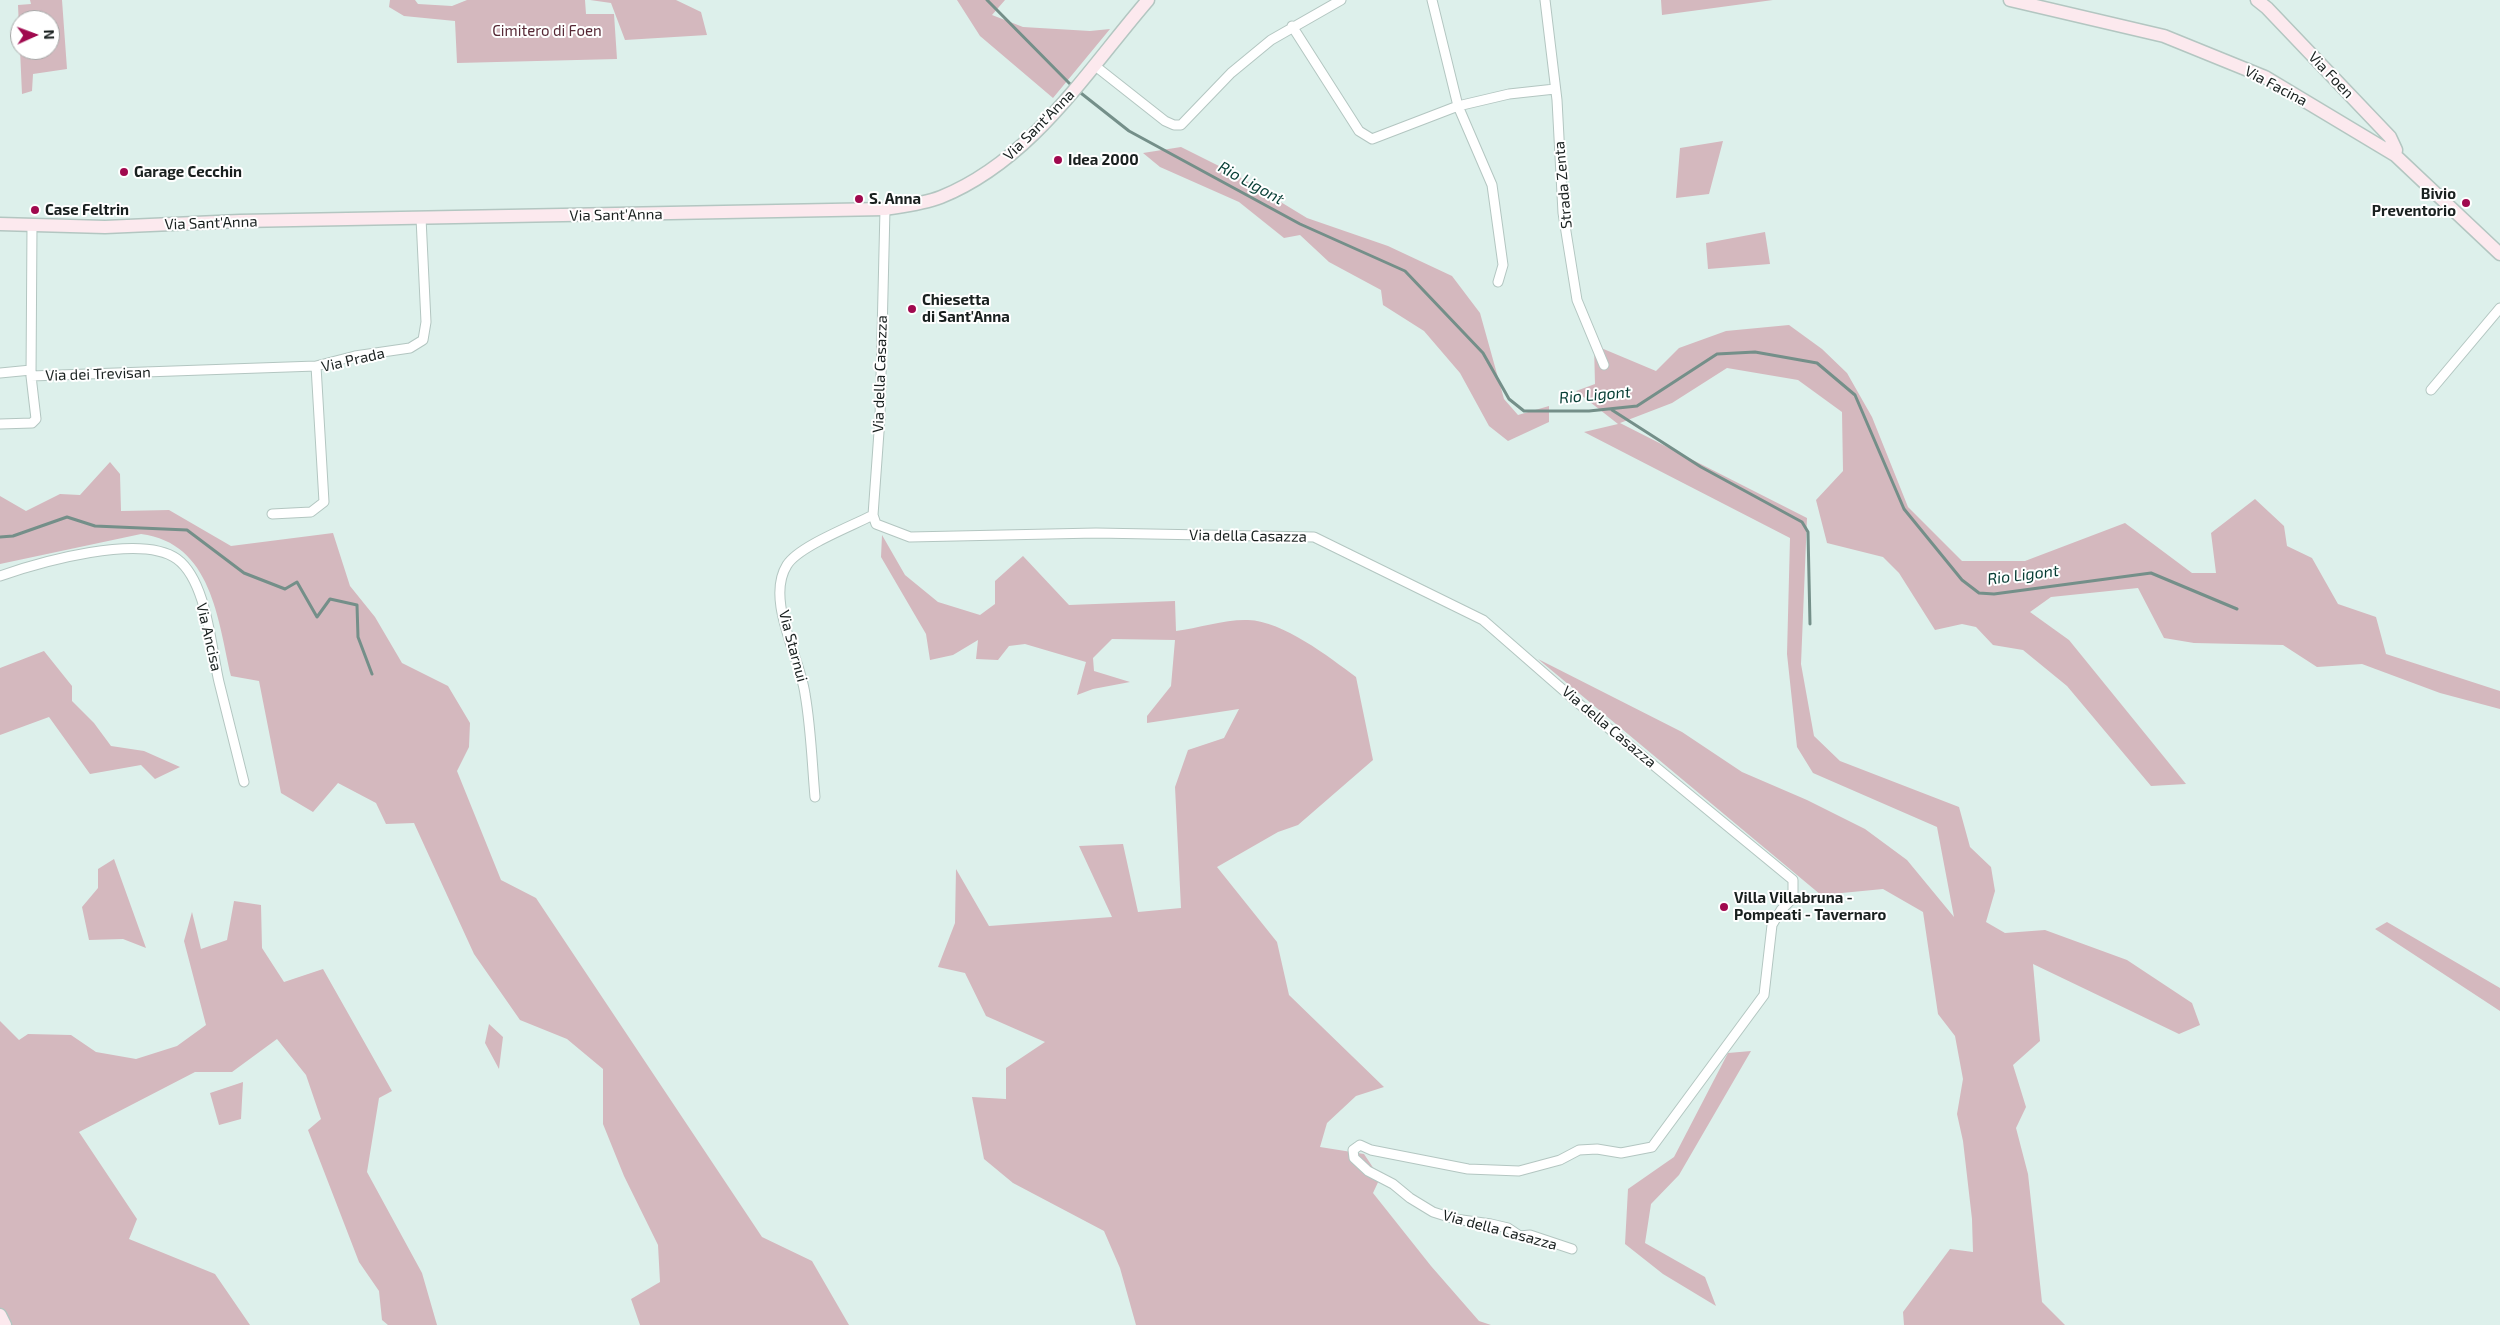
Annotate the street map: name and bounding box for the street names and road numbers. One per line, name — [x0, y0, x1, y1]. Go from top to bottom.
street label: Via Foen — [2305, 48, 2357, 102]
street label: Via Facina — [2242, 62, 2310, 110]
street label: Via Sant'Anna — [1000, 86, 1078, 164]
street label: Strada Zenta — [1550, 141, 1576, 229]
street label: Via Sant'Anna — [569, 205, 663, 225]
street label: Via Sant'Anna — [164, 212, 258, 234]
street label: Via della Casazza — [869, 315, 891, 433]
street label: Via Prada — [320, 344, 386, 376]
street label: Via dei Trevisan — [45, 363, 151, 385]
street label: Via della Casazza — [1189, 526, 1307, 546]
street label: Via Ancisa — [192, 601, 226, 673]
street label: Via Starnui — [775, 608, 811, 684]
street label: Via della Casazza — [1558, 682, 1660, 772]
street label: Via della Casazza — [1441, 1206, 1559, 1254]

